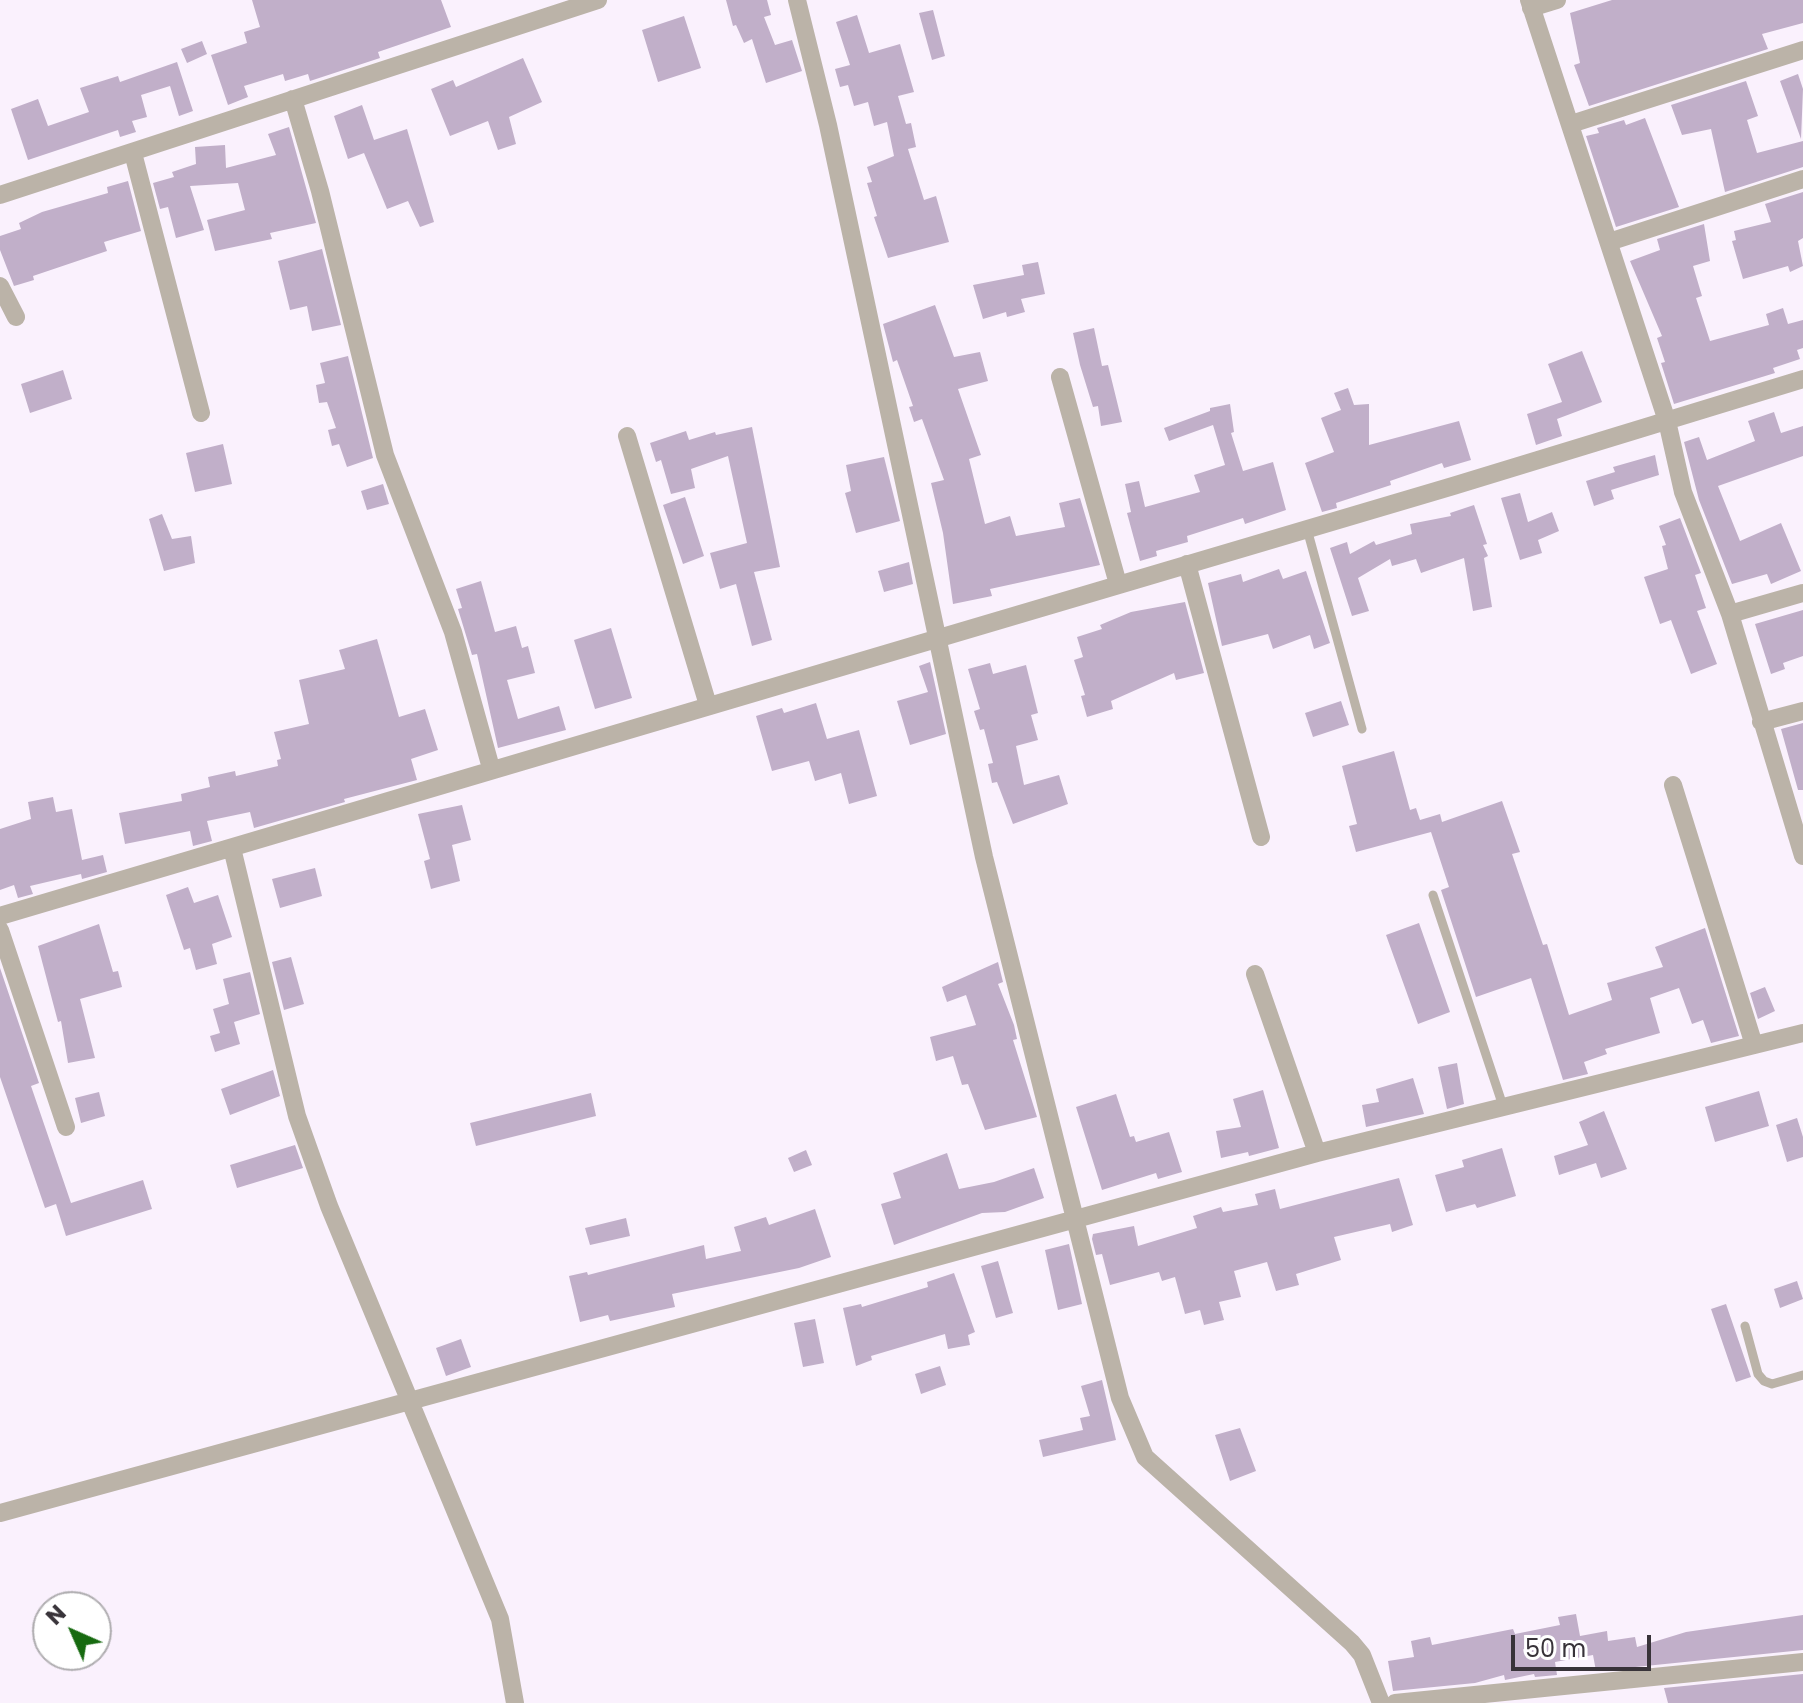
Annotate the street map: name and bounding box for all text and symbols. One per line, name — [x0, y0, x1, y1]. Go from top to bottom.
north arrow — [32, 1591, 112, 1671]
text: N — [39, 1598, 73, 1632]
scale bar — [1515, 1619, 1655, 1669]
text: 50 m — [1525, 1632, 1586, 1665]

